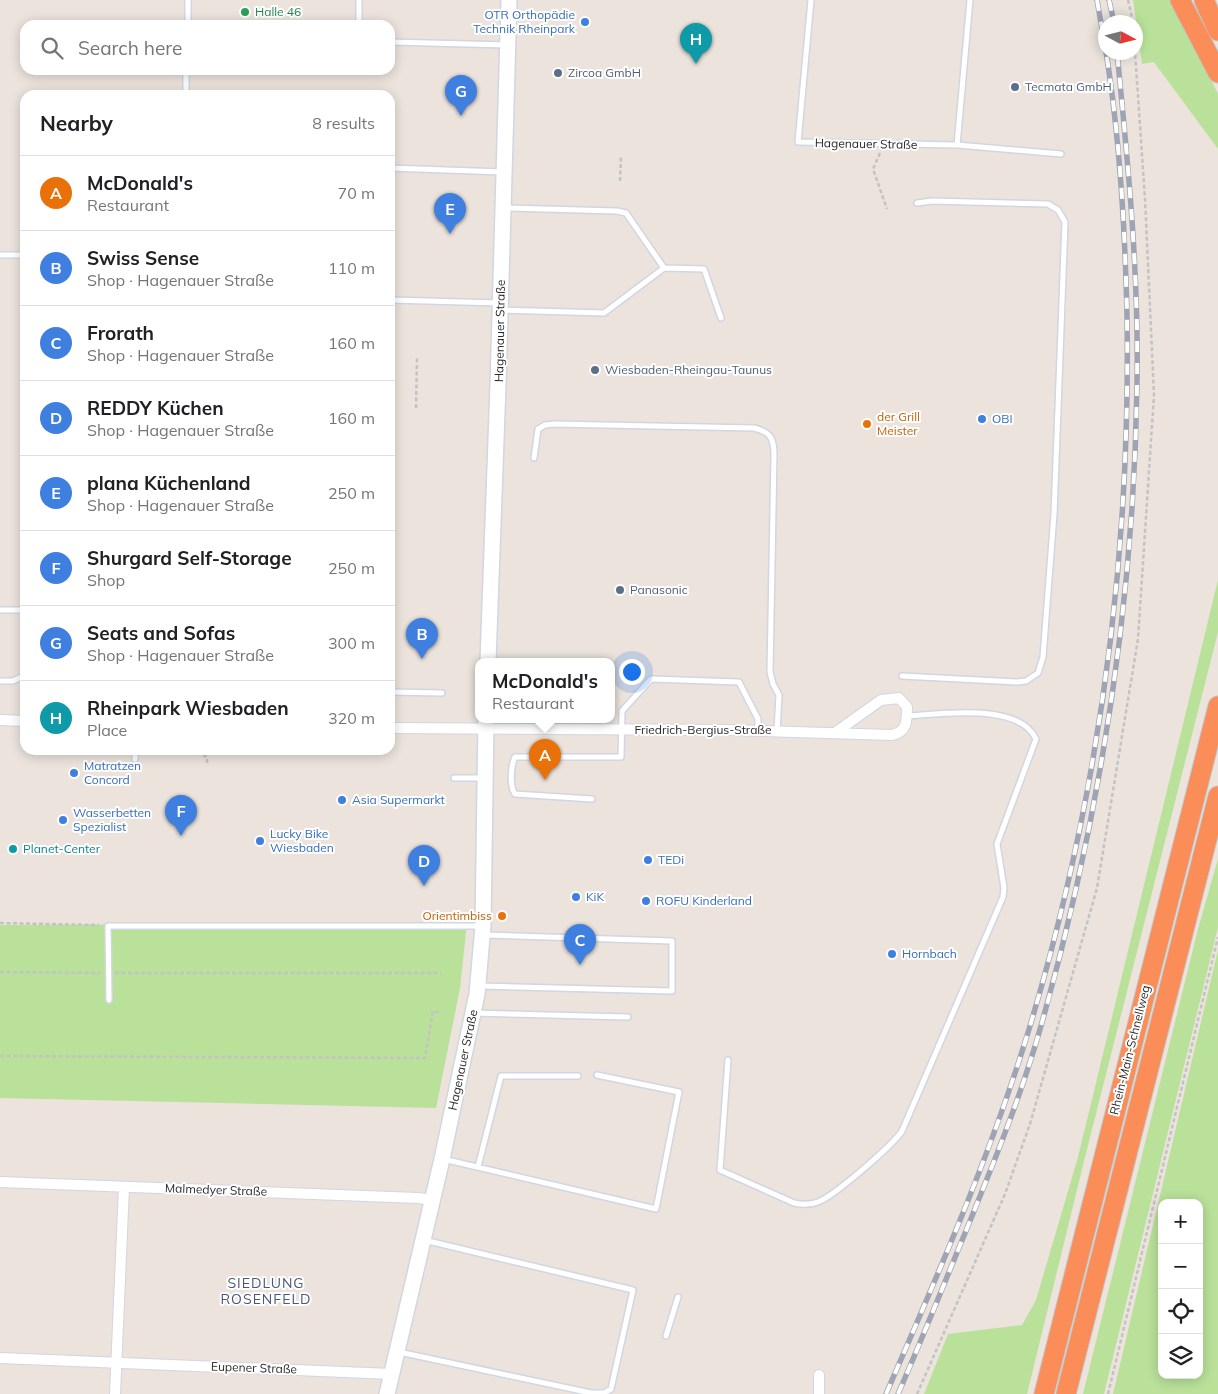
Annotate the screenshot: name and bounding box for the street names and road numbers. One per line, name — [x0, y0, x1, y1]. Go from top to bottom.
street label: Hagenauer Straße — [815, 135, 917, 152]
street label: Hagenauer Straße — [491, 280, 508, 382]
street label: Friedrich-Bergius-Straße — [634, 722, 772, 737]
street label: Rhein-Main-Schnellweg — [1106, 984, 1153, 1116]
street label: Hagenauer Straße — [445, 1008, 481, 1112]
street label: Malmedyer Straße — [165, 1180, 267, 1199]
street label: Eupener Straße — [211, 1359, 297, 1376]

